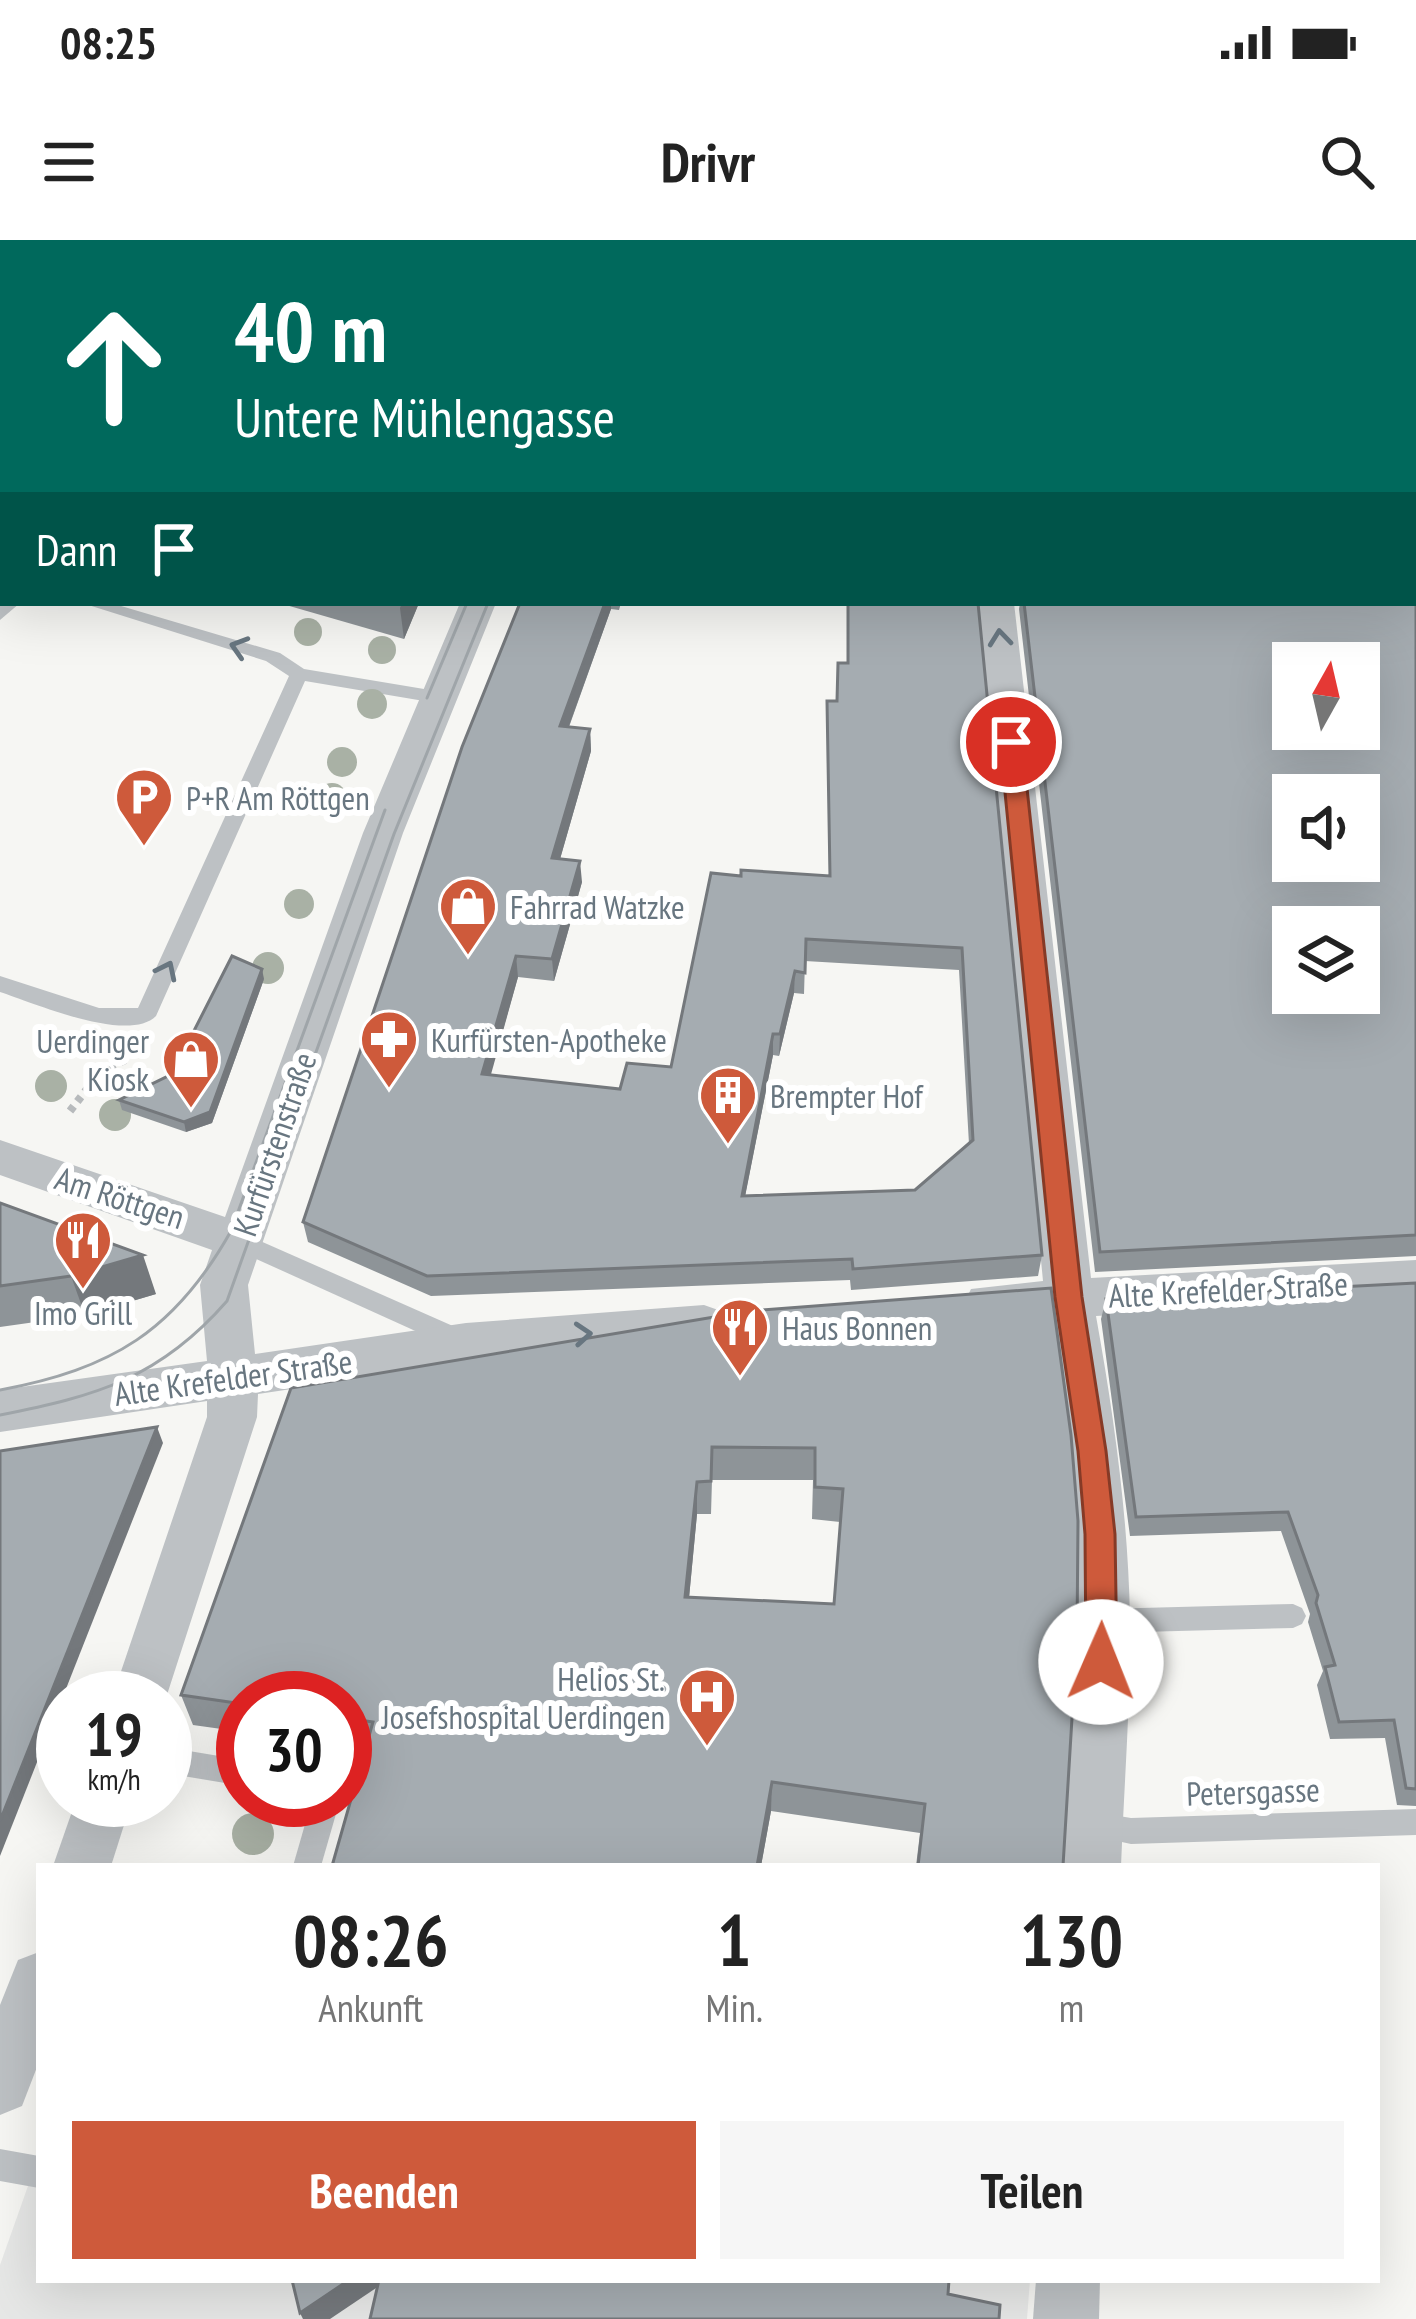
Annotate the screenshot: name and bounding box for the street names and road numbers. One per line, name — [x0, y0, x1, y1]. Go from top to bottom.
street label: Kurfürstenstraße — [223, 1047, 325, 1241]
street label: Am Röttgen — [50, 1156, 190, 1238]
street label: Alte Krefelder Straße — [1107, 1261, 1349, 1317]
street label: Alte Krefelder Straße — [111, 1339, 355, 1415]
street label: Petersgasse — [1185, 1767, 1321, 1815]

